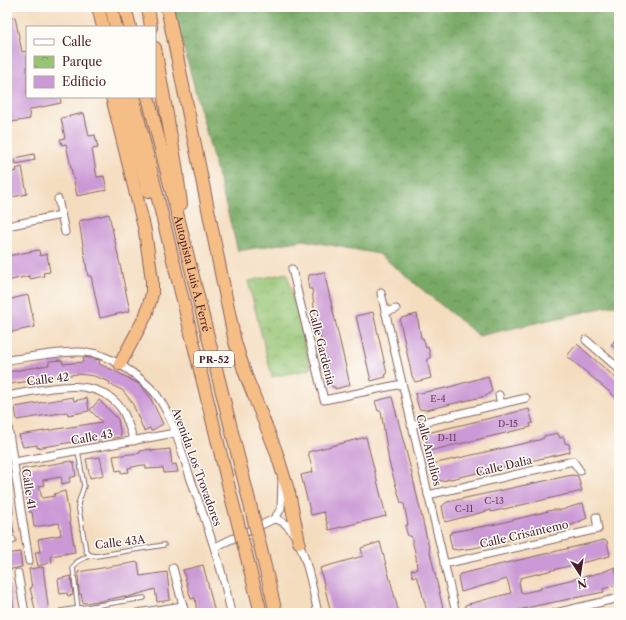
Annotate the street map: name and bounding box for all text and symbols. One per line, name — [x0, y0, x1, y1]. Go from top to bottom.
legend — [26, 26, 156, 98]
text: Calle — [62, 34, 92, 49]
text: Parque — [62, 54, 103, 69]
text: Edificio — [62, 74, 106, 89]
street label: Autopista Luis A. Ferré — [171, 213, 214, 333]
street label: Calle Gardenia — [306, 307, 338, 387]
road number: PR-52 — [194, 351, 234, 367]
street label: Calle 42 — [26, 369, 70, 389]
house number: E-4 — [430, 393, 446, 404]
street label: Avenida Los Trovadores — [169, 405, 225, 528]
street label: Calle Antulios — [413, 413, 445, 487]
house number: D-15 — [498, 418, 518, 429]
street label: Calle 43 — [70, 426, 114, 448]
house number: D-11 — [438, 432, 457, 443]
street label: Calle Dalia — [475, 453, 534, 479]
street label: Calle 41 — [19, 468, 39, 511]
house number: C-13 — [484, 495, 504, 506]
house number: C-11 — [455, 503, 473, 514]
street label: Calle Crisántemo — [478, 517, 570, 551]
street label: Calle 43A — [94, 532, 147, 552]
north arrow — [560, 554, 600, 594]
text: N — [576, 576, 588, 592]

